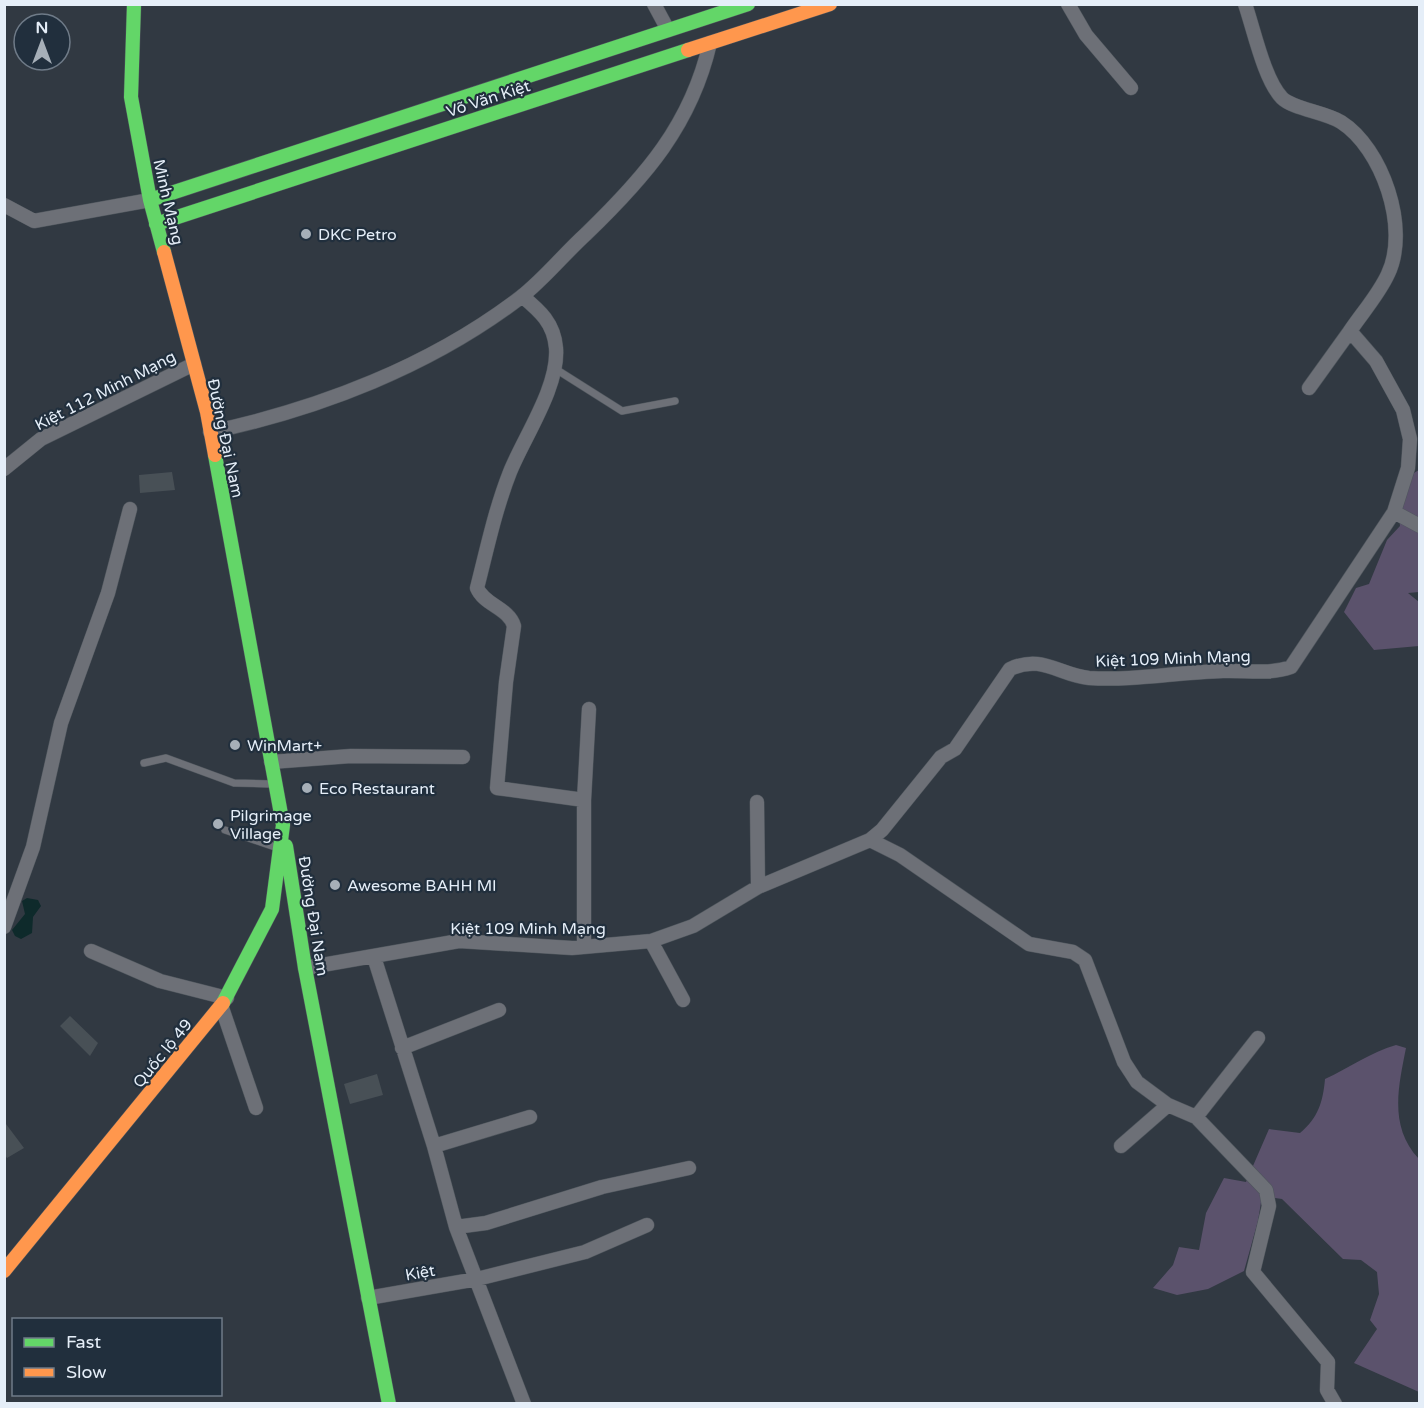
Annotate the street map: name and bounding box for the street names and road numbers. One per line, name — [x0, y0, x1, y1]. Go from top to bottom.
street label: Võ Văn Kiệt — [444, 76, 533, 122]
street label: Minh Mạng — [148, 157, 188, 247]
street label: Kiệt 112 Minh Mạng — [32, 347, 179, 435]
street label: Đường Đại Nam — [203, 377, 247, 500]
street label: Kiệt 109 Minh Mạng — [1095, 646, 1251, 672]
street label: Đường Đại Nam — [294, 855, 332, 978]
street label: Kiệt 109 Minh Mạng — [450, 919, 606, 939]
street label: Quốc lộ 49 — [129, 1015, 197, 1092]
street label: Kiệt — [404, 1261, 437, 1285]

